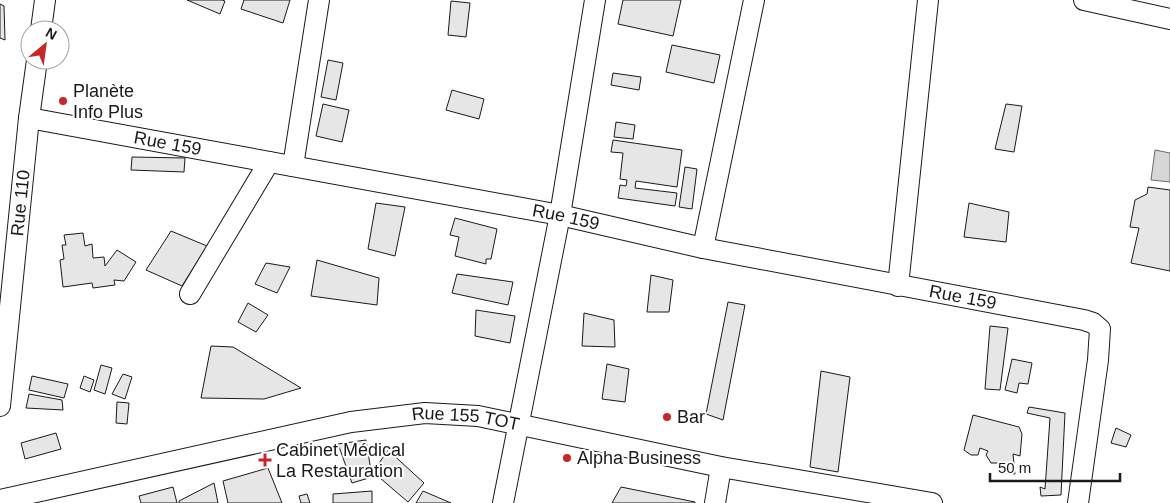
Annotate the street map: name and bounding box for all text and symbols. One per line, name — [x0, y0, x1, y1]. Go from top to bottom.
north arrow — [20, 20, 70, 70]
text: N — [43, 24, 60, 43]
place label: Planète Info Plus — [73, 81, 143, 122]
marker: Planète Info Plus — [57, 95, 69, 107]
street label: Rue 159 — [132, 127, 203, 159]
street label: Rue 110 — [7, 169, 34, 237]
street label: Rue 159 — [531, 200, 601, 234]
street label: Rue 159 — [928, 281, 998, 313]
street label: Rue 155 TOT — [411, 403, 521, 434]
place label: Bar — [677, 407, 705, 427]
marker: Bar — [661, 411, 673, 423]
place label: Cabinet Médical La Restauration — [276, 440, 405, 481]
place label: Alpha Business — [577, 448, 701, 468]
scale bar — [990, 450, 1120, 482]
marker: Alpha Business — [561, 452, 573, 464]
marker: Cabinet Médical La Restauration — [258, 453, 272, 467]
text: 50 m — [998, 459, 1031, 476]

